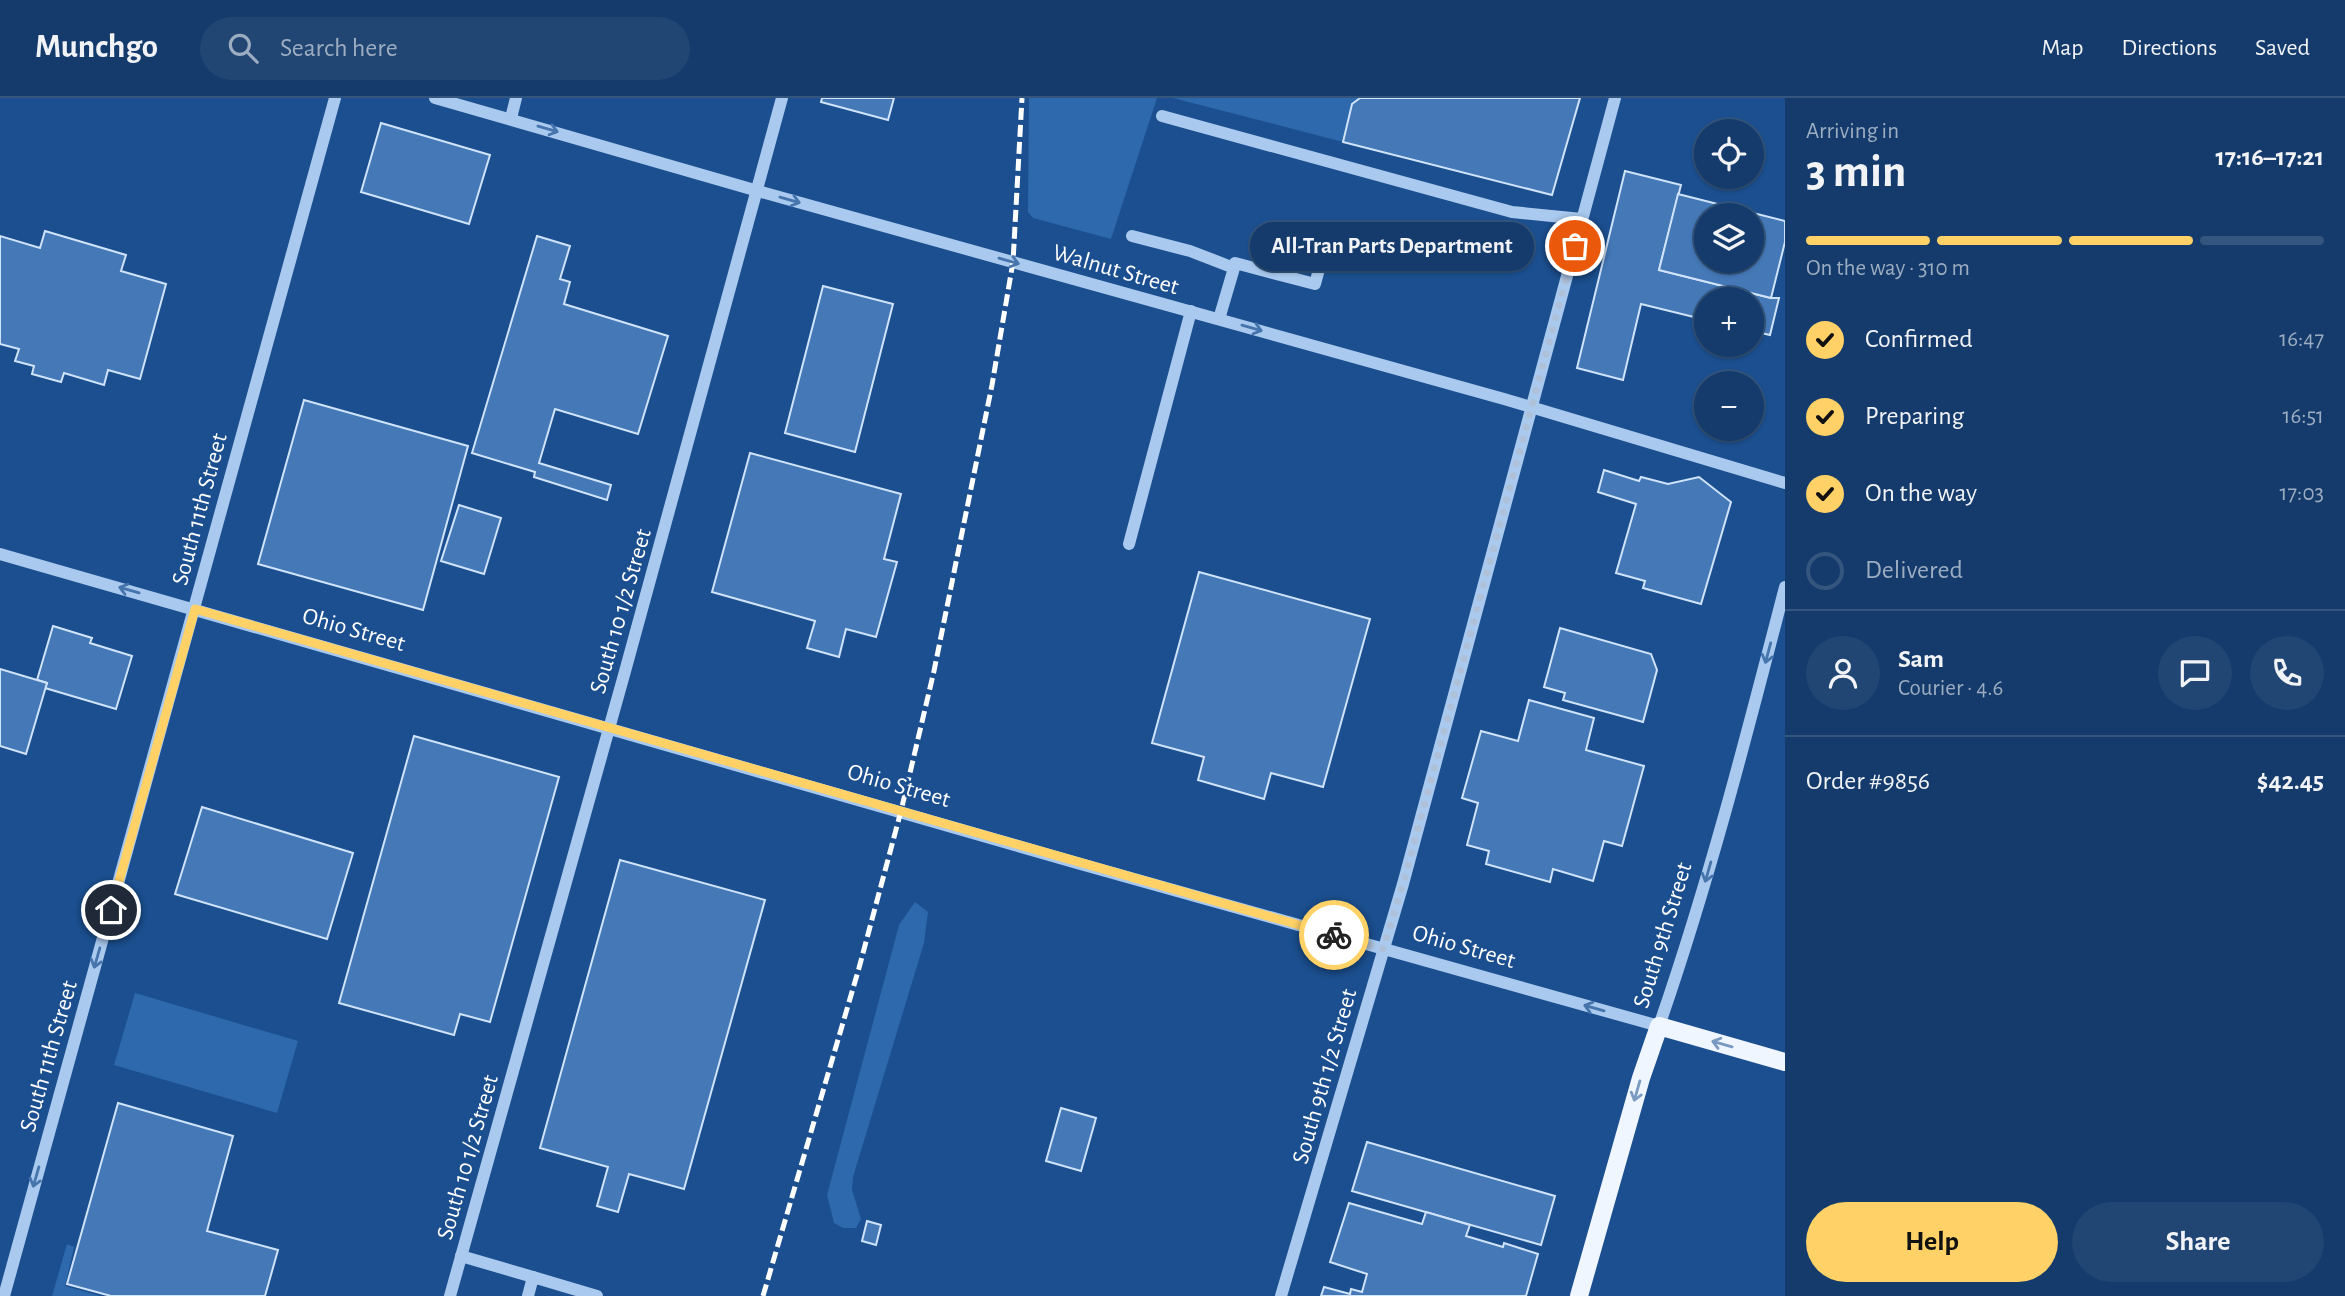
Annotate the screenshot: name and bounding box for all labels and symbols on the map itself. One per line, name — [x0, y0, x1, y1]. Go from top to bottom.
one-way arrow — [537, 124, 559, 137]
one-way arrow — [779, 194, 801, 207]
pin — [1545, 216, 1605, 276]
callout: All-Tran Parts Department — [1250, 222, 1533, 270]
street label: Walnut Street — [1050, 241, 1182, 299]
one-way arrow — [998, 255, 1020, 268]
one-way arrow — [1241, 323, 1263, 336]
street label: South 11th Street — [168, 430, 232, 588]
street label: South 10 1/2 Street — [586, 526, 656, 696]
one-way arrow — [118, 583, 140, 596]
street label: Ohio Street — [300, 604, 408, 656]
one-way arrow — [1761, 641, 1774, 664]
street label: Ohio Street — [845, 760, 953, 812]
street label: South 9th Street — [1629, 859, 1697, 1011]
one-way arrow — [1700, 861, 1713, 883]
pin — [81, 880, 141, 940]
courier — [1299, 900, 1369, 970]
street label: Ohio Street — [1410, 921, 1518, 973]
one-way arrow — [90, 947, 103, 969]
street label: South 11th Street — [16, 978, 82, 1135]
street label: South 9th 1/2 Street — [1288, 986, 1362, 1167]
one-way arrow — [1583, 1001, 1606, 1014]
one-way arrow — [1712, 1036, 1734, 1049]
street label: South 10 1/2 Street — [433, 1072, 503, 1242]
one-way arrow — [1629, 1079, 1642, 1101]
one-way arrow — [29, 1166, 42, 1188]

